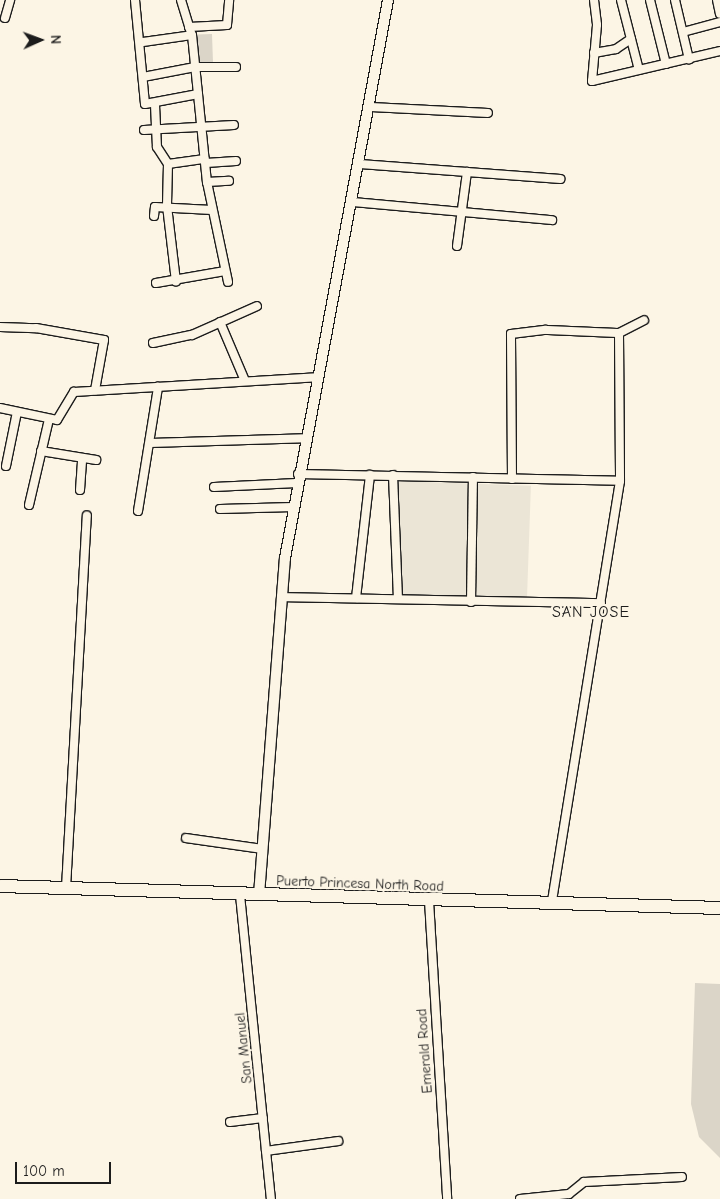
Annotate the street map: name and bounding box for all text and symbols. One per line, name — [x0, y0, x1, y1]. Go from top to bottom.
north arrow — [15, 15, 65, 65]
text: N — [47, 35, 64, 44]
district label: SAN JOSE — [551, 602, 631, 622]
street label: Puerto Princesa North Road — [276, 873, 444, 895]
street label: Emerald Road — [414, 1008, 436, 1094]
street label: San Manuel — [232, 1012, 256, 1084]
scale bar — [18, 1152, 114, 1184]
text: 100 m — [23, 1162, 65, 1180]

